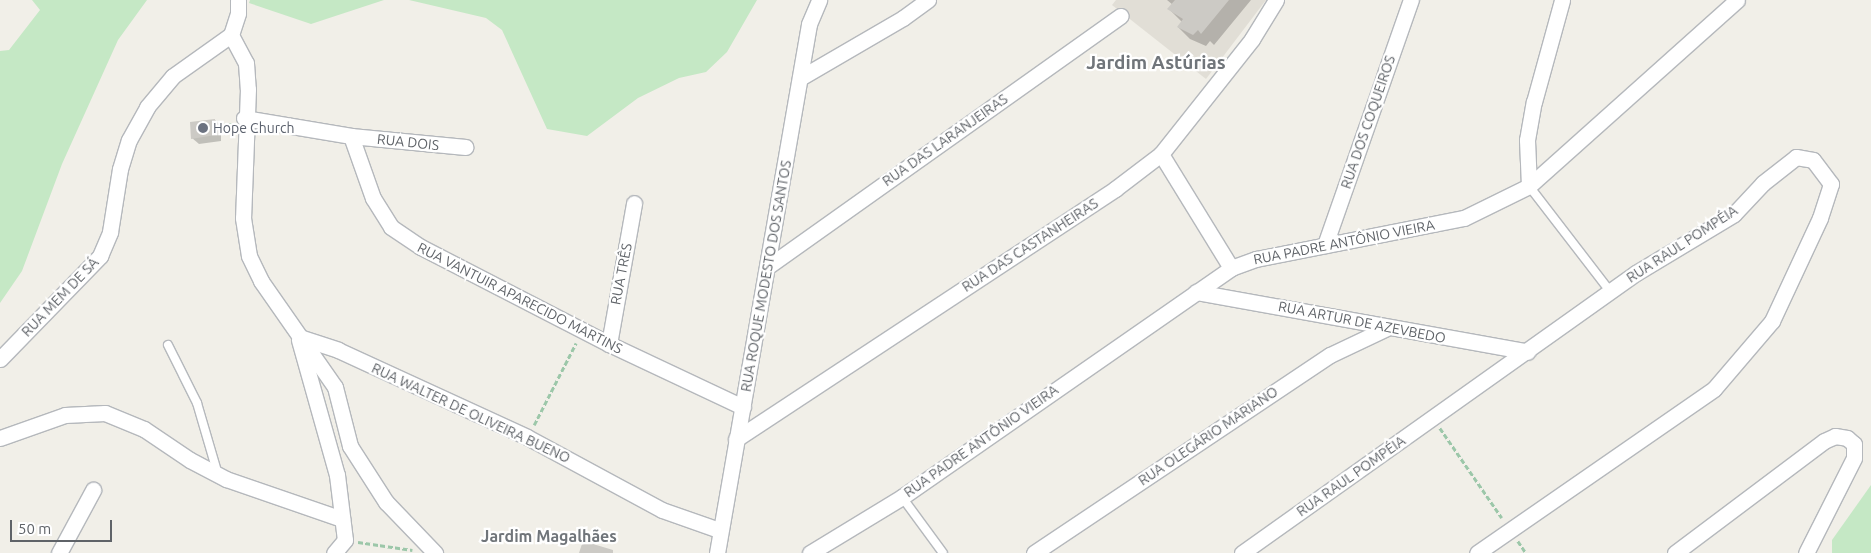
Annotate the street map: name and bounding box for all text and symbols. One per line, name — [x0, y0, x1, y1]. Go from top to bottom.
district label: Jardim Astúrias — [1086, 52, 1226, 74]
street label: RUA DOS COQUEIROS — [1337, 53, 1399, 191]
street label: RUA DAS LARANJEIRAS — [879, 90, 1011, 190]
place label: Hope Church — [213, 120, 294, 136]
marker: Hope Church — [197, 122, 209, 134]
street label: RUA DOIS — [376, 130, 440, 154]
street label: RUA ROQUE MODESTO DOS SANTOS — [737, 159, 795, 393]
street label: RUA DAS CASTANHEIRAS — [959, 195, 1101, 295]
street label: RUA RAUL POMPÉIA — [1623, 202, 1741, 286]
street label: RUA PADRE ANTÔNIO VIEIRA — [1252, 216, 1436, 268]
street label: RUA VANTUIR APARECIDO MARTINS — [415, 239, 625, 357]
street label: RUA TRÊS — [607, 242, 635, 306]
street label: RUA MEM DE SÁ — [18, 254, 102, 340]
street label: RUA ARTUR DE AZEVBEDO — [1277, 298, 1447, 346]
street label: RUA WALTER DE OLIVEIRA BUENO — [369, 359, 573, 467]
street label: RUA PADRE ANTÔNIO VIEIRA — [901, 381, 1061, 501]
street label: RUA OLEGÁRIO MARIANO — [1135, 383, 1281, 489]
street label: RUA RAUL POMPÉIA — [1293, 432, 1409, 520]
scale bar — [12, 510, 115, 542]
text: 50 m — [18, 520, 51, 537]
district label: Jardim Magalhães — [481, 526, 617, 546]

